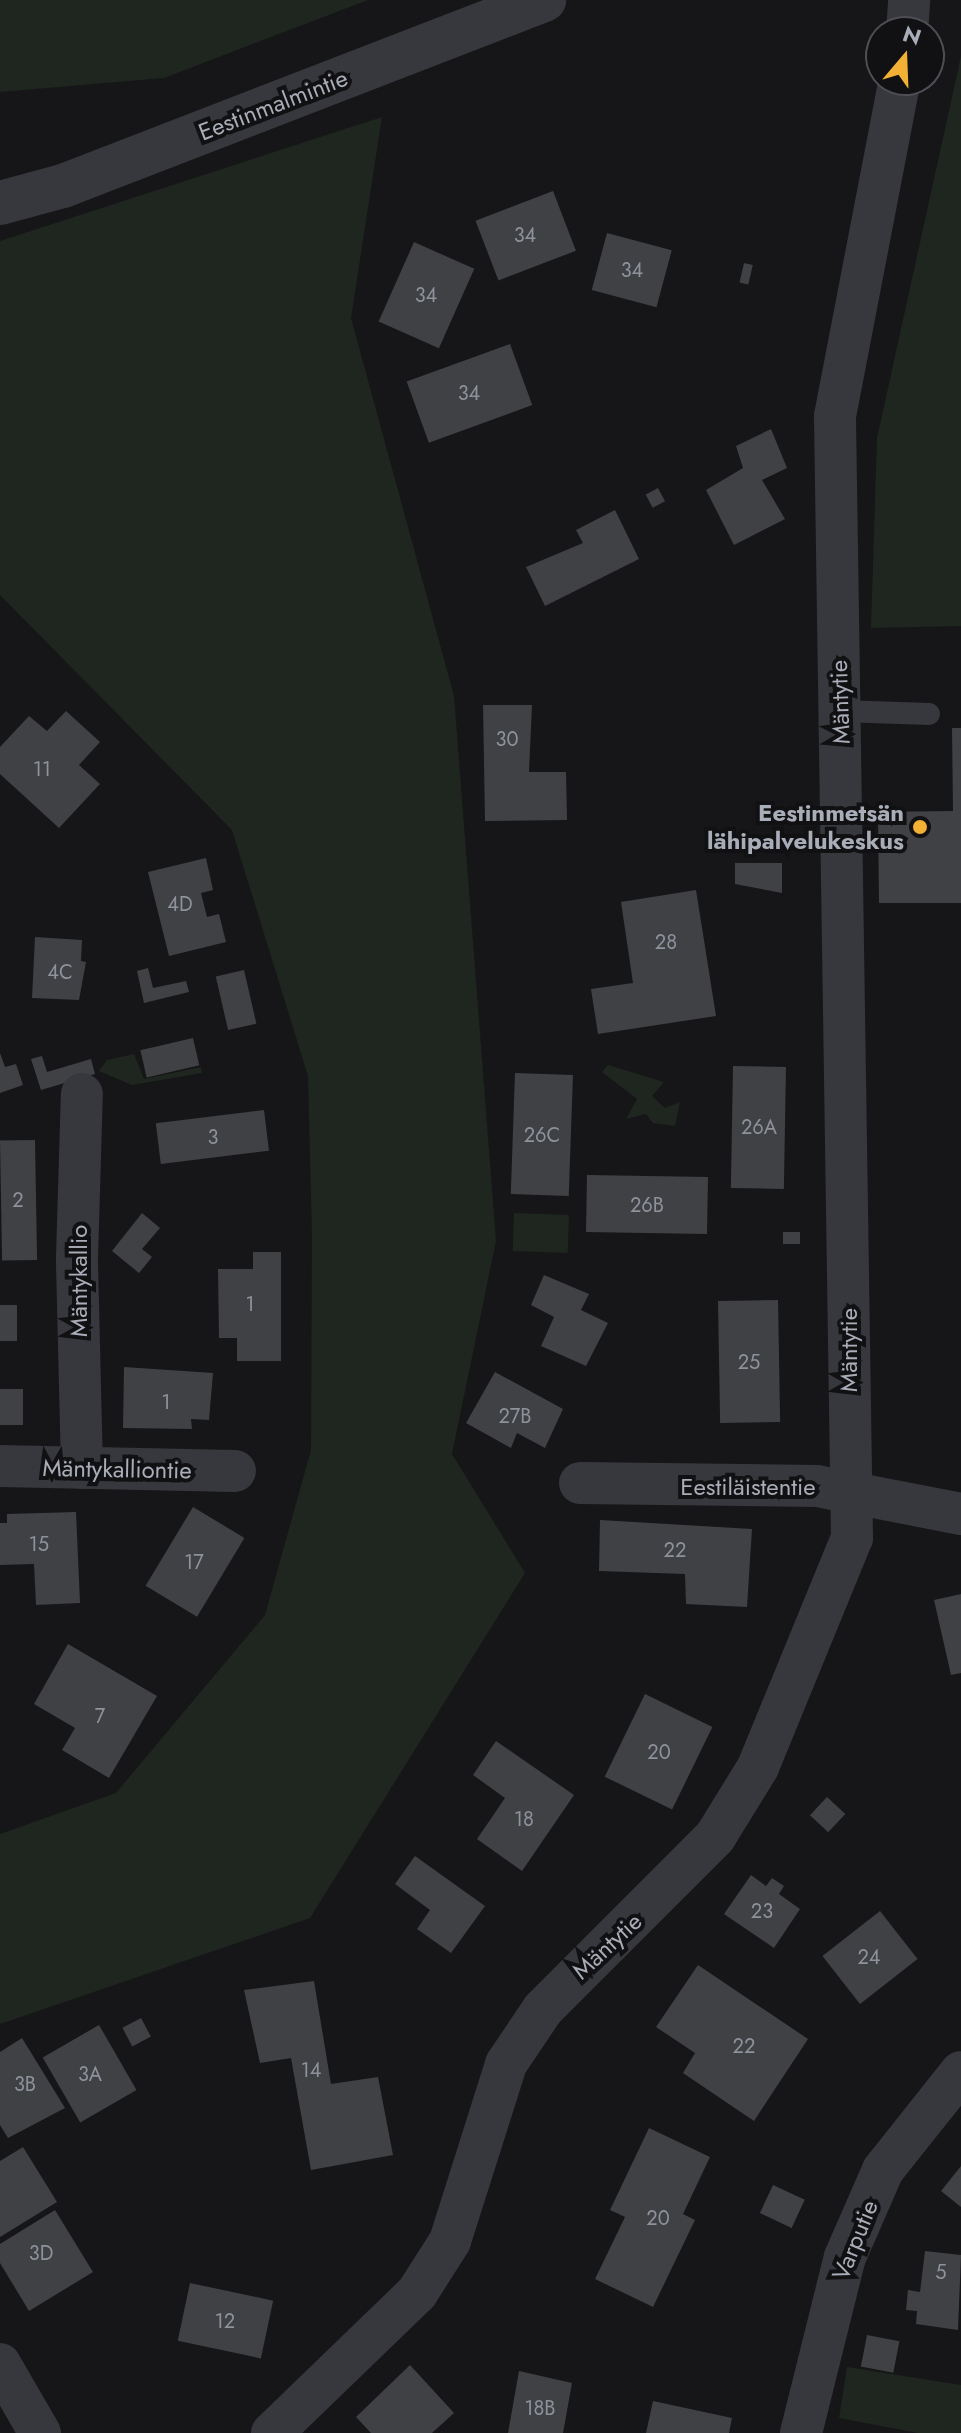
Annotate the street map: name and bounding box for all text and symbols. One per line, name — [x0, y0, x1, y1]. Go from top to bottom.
north arrow — [865, 16, 945, 96]
text: N — [899, 17, 926, 53]
street label: Eestinmalmintie — [194, 63, 352, 147]
house number: 34 — [514, 223, 536, 247]
house number: 34 — [621, 258, 643, 282]
house number: 34 — [415, 283, 437, 307]
house number: 34 — [458, 381, 480, 405]
street label: Mäntytie — [824, 659, 856, 745]
house number: 30 — [496, 727, 518, 751]
house number: 11 — [33, 757, 51, 781]
place label: Eestinmetsän lähipalvelukeskus — [707, 799, 904, 855]
marker: Eestinmetsän lähipalvelukeskus — [911, 818, 929, 836]
house number: 4D — [167, 892, 193, 916]
house number: 28 — [655, 930, 677, 954]
house number: 4C — [47, 960, 73, 984]
house number: 26A — [741, 1115, 777, 1139]
house number: 26C — [524, 1123, 560, 1147]
house number: 3 — [208, 1125, 218, 1149]
house number: 2 — [12, 1188, 24, 1212]
house number: 26B — [630, 1193, 664, 1217]
street label: Mäntykallio — [65, 1225, 93, 1337]
house number: 1 — [246, 1292, 254, 1316]
street label: Mäntytie — [835, 1308, 863, 1392]
house number: 25 — [738, 1350, 760, 1374]
house number: 1 — [162, 1390, 170, 1414]
house number: 27B — [498, 1404, 532, 1428]
street label: Mäntykalliontie — [42, 1453, 192, 1485]
street label: Eestiläistentie — [680, 1473, 816, 1501]
house number: 15 — [29, 1532, 49, 1556]
house number: 22 — [664, 1538, 686, 1562]
house number: 17 — [184, 1550, 204, 1574]
house number: 7 — [95, 1704, 105, 1728]
house number: 20 — [647, 1740, 671, 1764]
house number: 18 — [514, 1807, 534, 1831]
house number: 23 — [751, 1899, 773, 1923]
street label: Mäntytie — [566, 1907, 648, 1985]
house number: 24 — [857, 1945, 881, 1969]
house number: 22 — [733, 2034, 755, 2058]
house number: 14 — [301, 2058, 321, 2082]
house number: 3A — [78, 2062, 102, 2086]
house number: 3B — [14, 2072, 36, 2096]
street label: Varputie — [826, 2196, 884, 2284]
house number: 20 — [646, 2206, 670, 2230]
house number: 3D — [29, 2241, 53, 2265]
house number: 5 — [935, 2260, 947, 2284]
house number: 12 — [215, 2309, 235, 2333]
house number: 18B — [524, 2396, 556, 2420]

